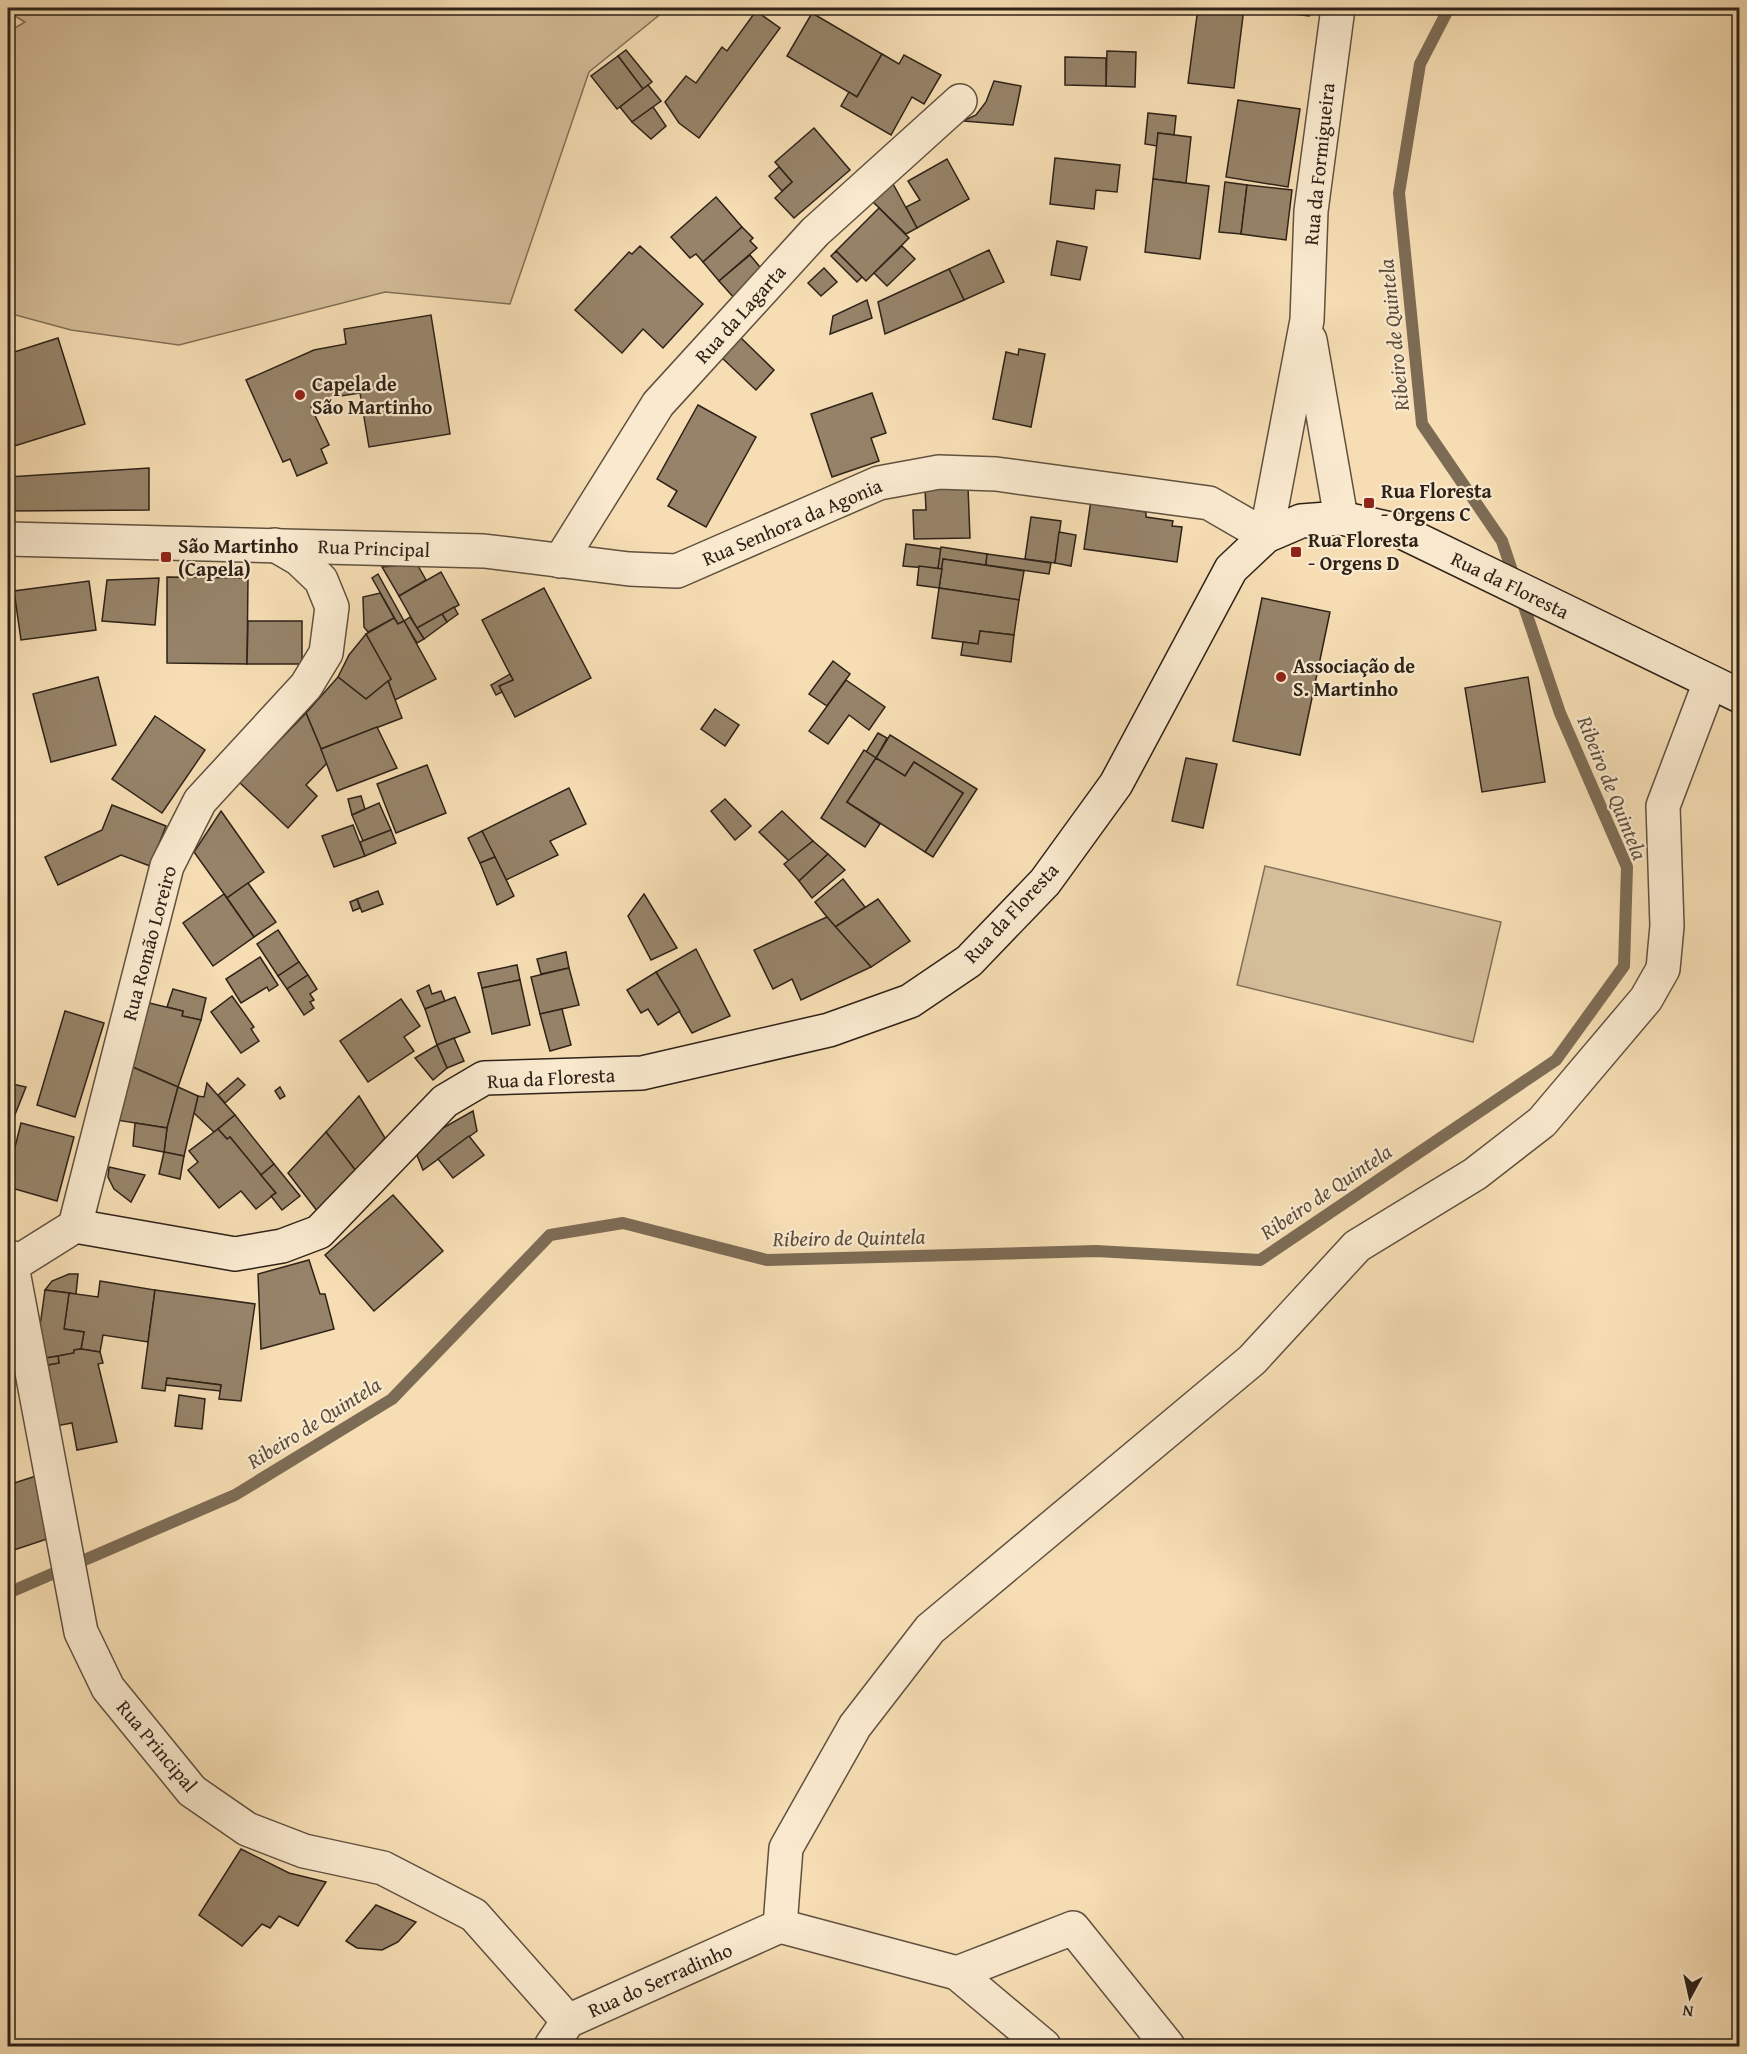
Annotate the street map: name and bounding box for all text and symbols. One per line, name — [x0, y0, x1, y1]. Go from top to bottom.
street label: Rua da Formigueira — [1296, 81, 1342, 247]
street label: Rua da Lagarta — [687, 257, 792, 369]
water label: Ribeiro de Quintela — [1370, 257, 1417, 414]
place label: Capela de São Martinho — [312, 369, 433, 421]
marker: Capela de São Martinho — [293, 388, 307, 402]
street label: Rua Senhora da Agonia — [697, 470, 887, 573]
place label: Rua Floresta - Orgens C — [1381, 476, 1493, 528]
marker: Rua Floresta - Orgens C — [1362, 496, 1376, 510]
place label: Rua Floresta - Orgens D — [1308, 525, 1420, 577]
place label: São Martinho (Capela) — [178, 531, 299, 583]
street label: Rua Principal — [317, 531, 431, 564]
street label: Rua da Floresta — [1446, 543, 1575, 626]
marker: Rua Floresta - Orgens D — [1289, 545, 1303, 559]
marker: São Martinho (Capela) — [159, 550, 173, 564]
place label: Associação de S. Martinho — [1293, 651, 1415, 703]
marker: Associação de S. Martinho — [1274, 670, 1288, 684]
water label: Ribeiro de Quintela — [1569, 710, 1656, 865]
street label: Rua da Floresta — [956, 856, 1065, 969]
street label: Rua Romão Loreiro — [114, 862, 183, 1024]
street label: Rua da Floresta — [486, 1060, 616, 1095]
water label: Ribeiro de Quintela — [1253, 1136, 1398, 1248]
water label: Ribeiro de Quintela — [771, 1221, 926, 1254]
water label: Ribeiro de Quintela — [240, 1369, 387, 1477]
street label: Rua Principal — [110, 1693, 205, 1798]
street label: Rua do Serradinho — [583, 1935, 737, 2024]
north arrow — [1660, 1967, 1720, 2027]
text: N — [1681, 1999, 1695, 2024]

